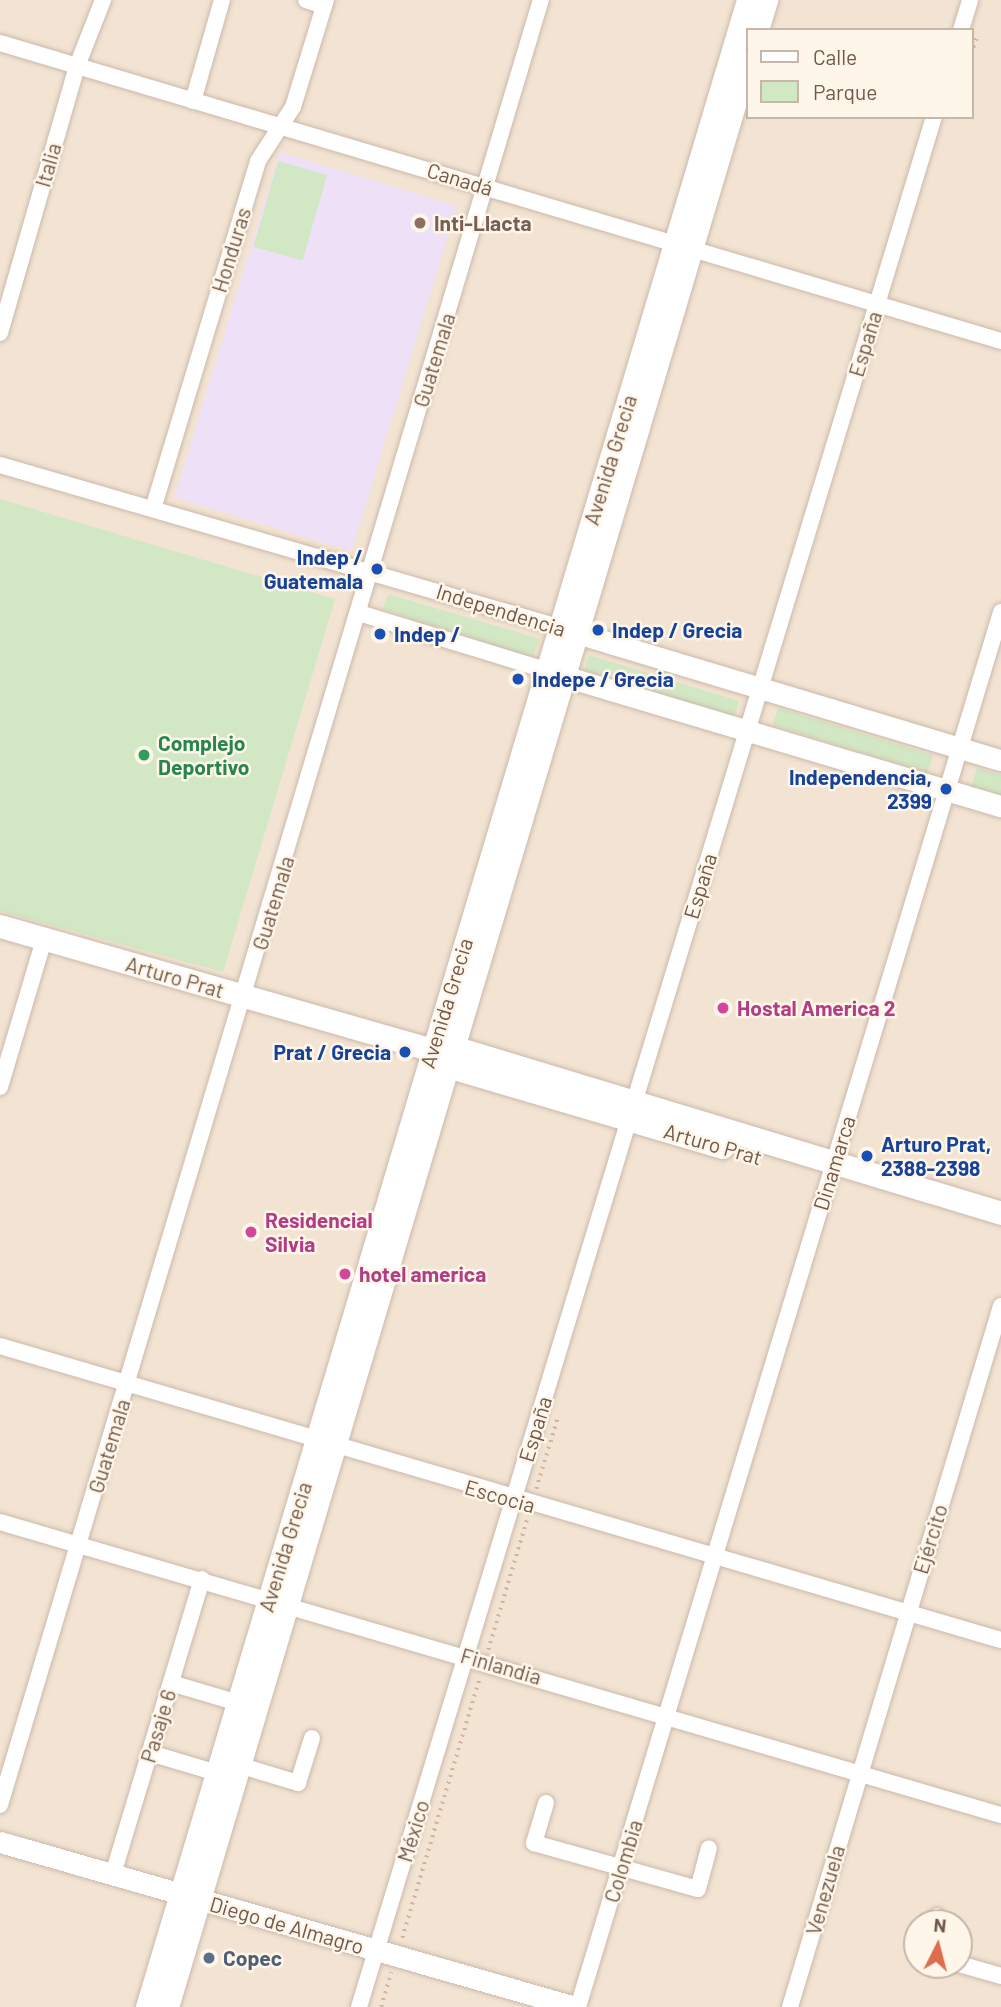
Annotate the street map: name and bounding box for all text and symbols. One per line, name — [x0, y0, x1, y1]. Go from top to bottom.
legend — [746, 28, 973, 119]
text: Calle — [813, 44, 857, 69]
text: Parque — [813, 79, 878, 104]
street label: Italia — [30, 140, 66, 190]
street label: Canadá — [424, 157, 496, 201]
street label: Honduras — [206, 204, 256, 296]
place label: Inti-Llacta — [434, 210, 532, 236]
marker: Inti-Llacta — [412, 215, 428, 231]
street label: España — [843, 308, 887, 380]
street label: Guatemala — [408, 310, 460, 410]
street label: Avenida Grecia — [578, 392, 642, 528]
place label: Indep / Guatemala — [264, 544, 363, 594]
marker: Indep / Guatemala — [369, 561, 385, 577]
street label: Independencia — [433, 578, 569, 642]
place label: Indep / Grecia — [612, 617, 742, 643]
place label: Indep / — [394, 621, 460, 647]
marker: Indep / Grecia — [590, 622, 606, 638]
marker: Indep / — [372, 626, 388, 642]
place label: Indepe / Grecia — [532, 666, 674, 692]
marker: Indepe / Grecia — [510, 671, 526, 687]
place label: Complejo Deportivo — [158, 730, 249, 780]
marker: Complejo Deportivo — [136, 747, 152, 763]
place label: Independencia, 2399 — [789, 764, 932, 814]
marker: Independencia, 2399 — [938, 781, 954, 797]
street label: España — [678, 850, 722, 922]
street label: Guatemala — [247, 853, 299, 953]
street label: Avenida Grecia — [414, 935, 478, 1071]
street label: Arturo Prat — [123, 951, 227, 1003]
place label: Hostal America 2 — [737, 995, 896, 1021]
marker: Hostal America 2 — [715, 1000, 731, 1016]
place label: Prat / Grecia — [274, 1039, 391, 1065]
marker: Prat / Grecia — [397, 1044, 413, 1060]
street label: Dinamarca — [808, 1113, 860, 1213]
street label: Arturo Prat — [661, 1118, 765, 1170]
place label: Arturo Prat, 2388-2398 — [881, 1131, 991, 1181]
marker: Arturo Prat, 2388-2398 — [859, 1148, 875, 1164]
place label: Residencial Silvia — [265, 1207, 373, 1257]
marker: Residencial Silvia — [243, 1224, 259, 1240]
place label: hotel america — [359, 1261, 486, 1287]
marker: hotel america — [337, 1266, 353, 1282]
street label: España — [513, 1393, 557, 1465]
street label: Guatemala — [83, 1396, 135, 1496]
street label: Escocia — [462, 1474, 538, 1518]
street label: Avenida Grecia — [253, 1479, 317, 1615]
street label: Ejército — [907, 1501, 953, 1577]
street label: Finlandia — [458, 1642, 544, 1690]
street label: Pasaje 6 — [135, 1686, 181, 1766]
street label: México — [392, 1797, 434, 1865]
street label: Colombia — [598, 1817, 648, 1905]
street label: Venezuela — [800, 1842, 850, 1938]
street label: Diego de Almagro — [207, 1891, 367, 1959]
north arrow — [903, 1909, 973, 1979]
text: N — [933, 1913, 948, 1937]
place label: Copec — [223, 1945, 282, 1971]
marker: Copec — [201, 1950, 217, 1966]

